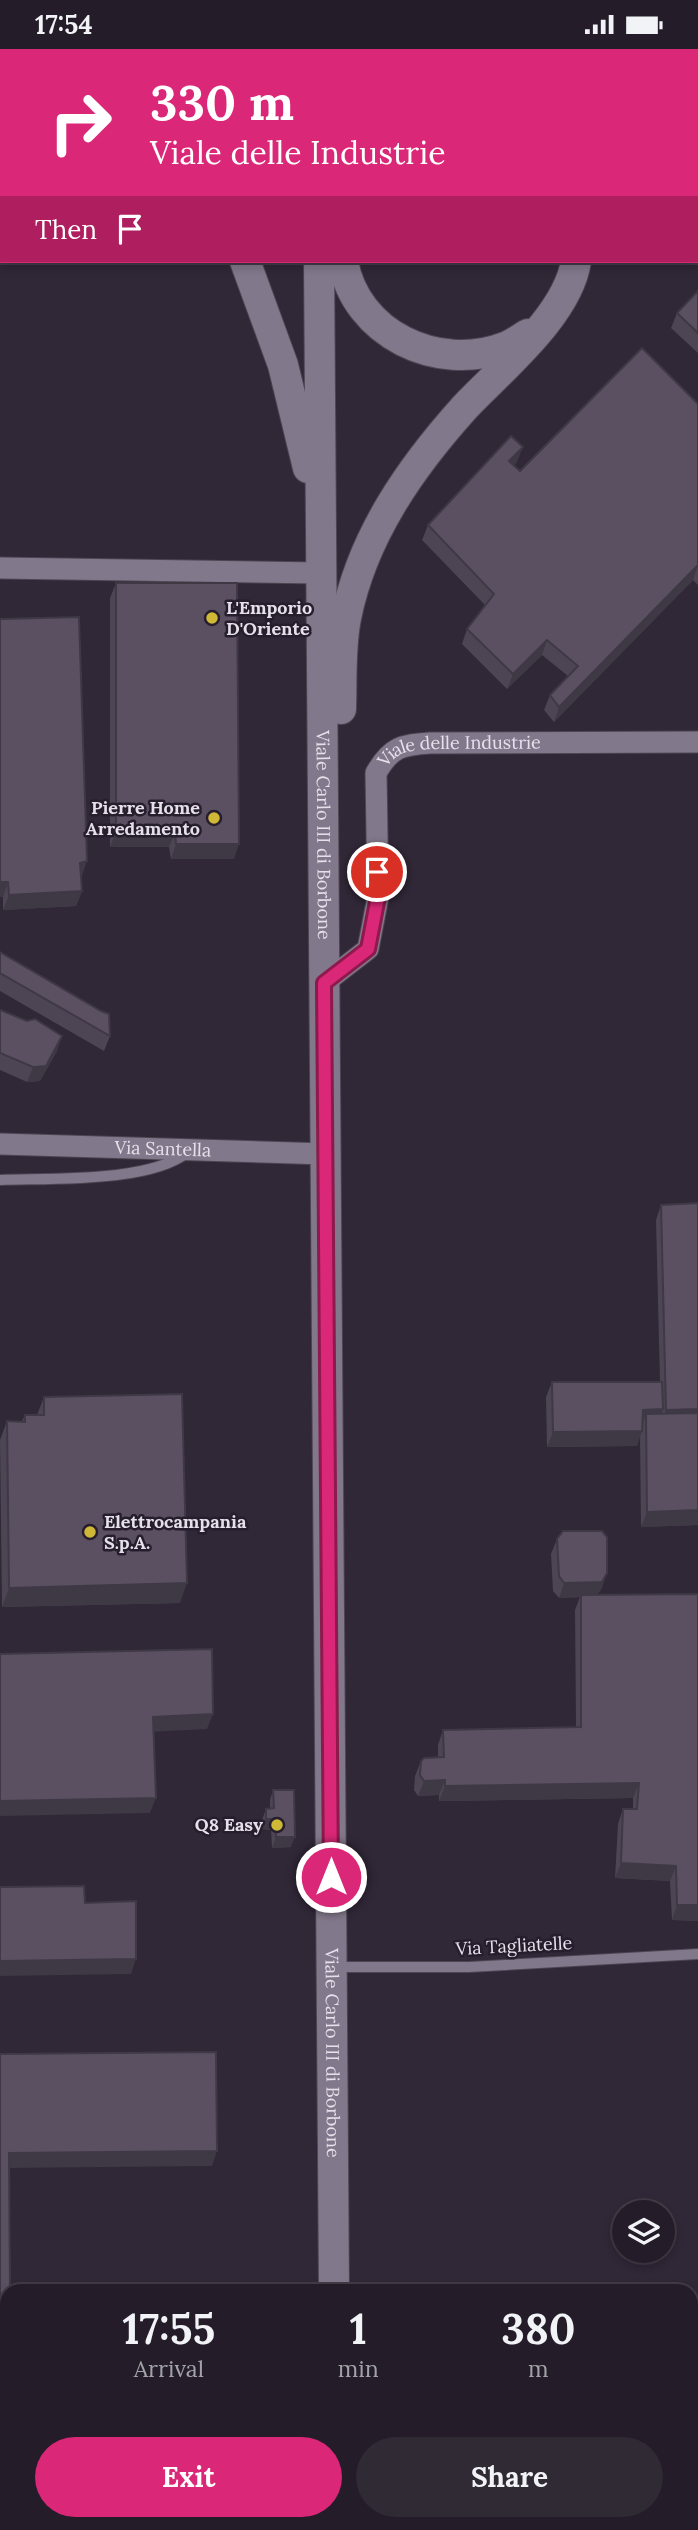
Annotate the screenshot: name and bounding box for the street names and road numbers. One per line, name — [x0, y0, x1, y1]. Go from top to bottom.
street label: Viale Carlo III di Borbone — [311, 729, 336, 940]
street label: Viale delle Industrie — [371, 731, 541, 772]
street label: Via Santella — [113, 1135, 212, 1161]
street label: Via Tagliatelle — [454, 1931, 573, 1960]
street label: Viale Carlo III di Borbone — [320, 1947, 345, 2158]

